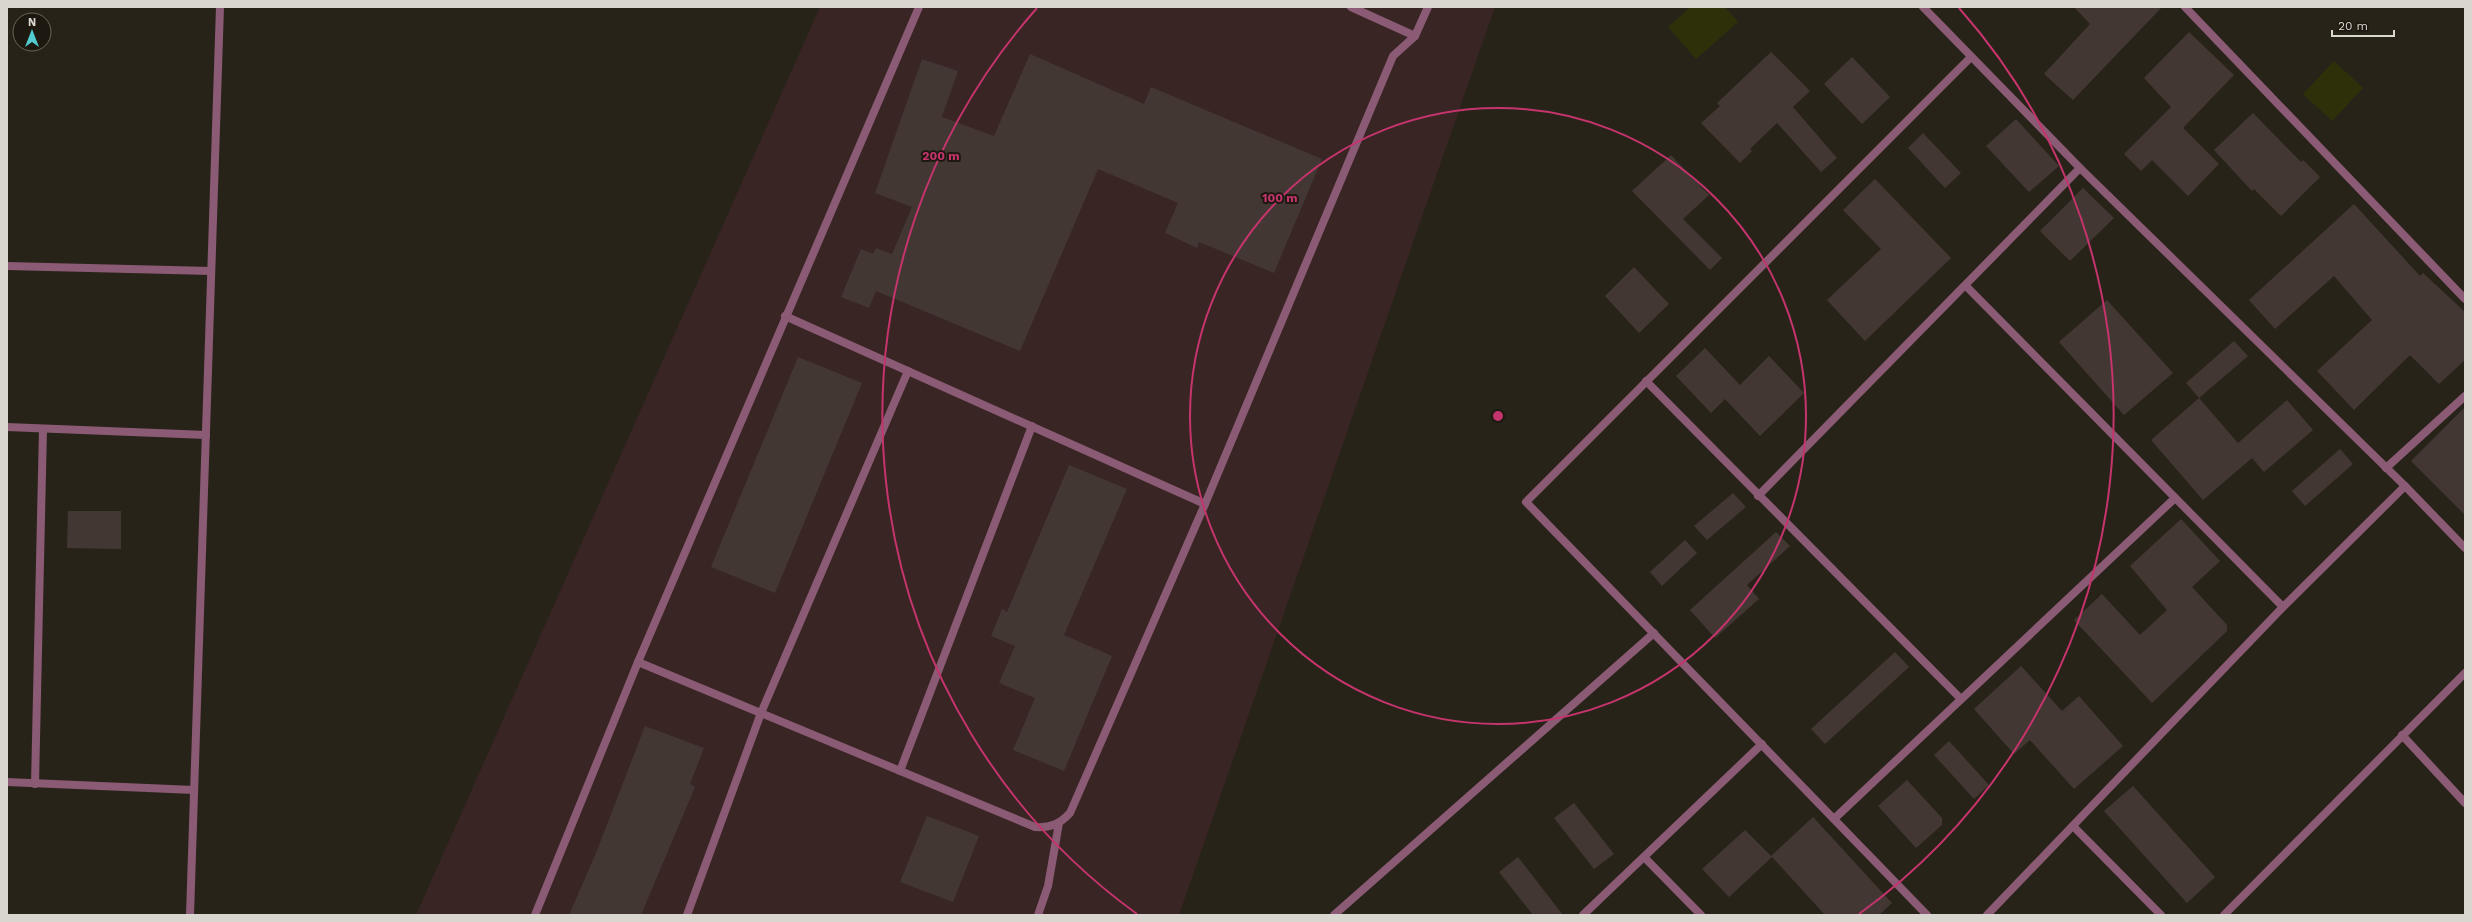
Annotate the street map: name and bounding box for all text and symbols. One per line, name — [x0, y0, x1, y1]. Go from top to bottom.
north arrow — [12, 12, 52, 52]
scale bar — [2332, 12, 2394, 38]
text: N — [28, 16, 36, 29]
text: 20 m — [2338, 19, 2368, 33]
text: 200 m — [922, 149, 960, 163]
text: 100 m — [1262, 191, 1298, 205]
centre of rings — [1491, 409, 1505, 423]

